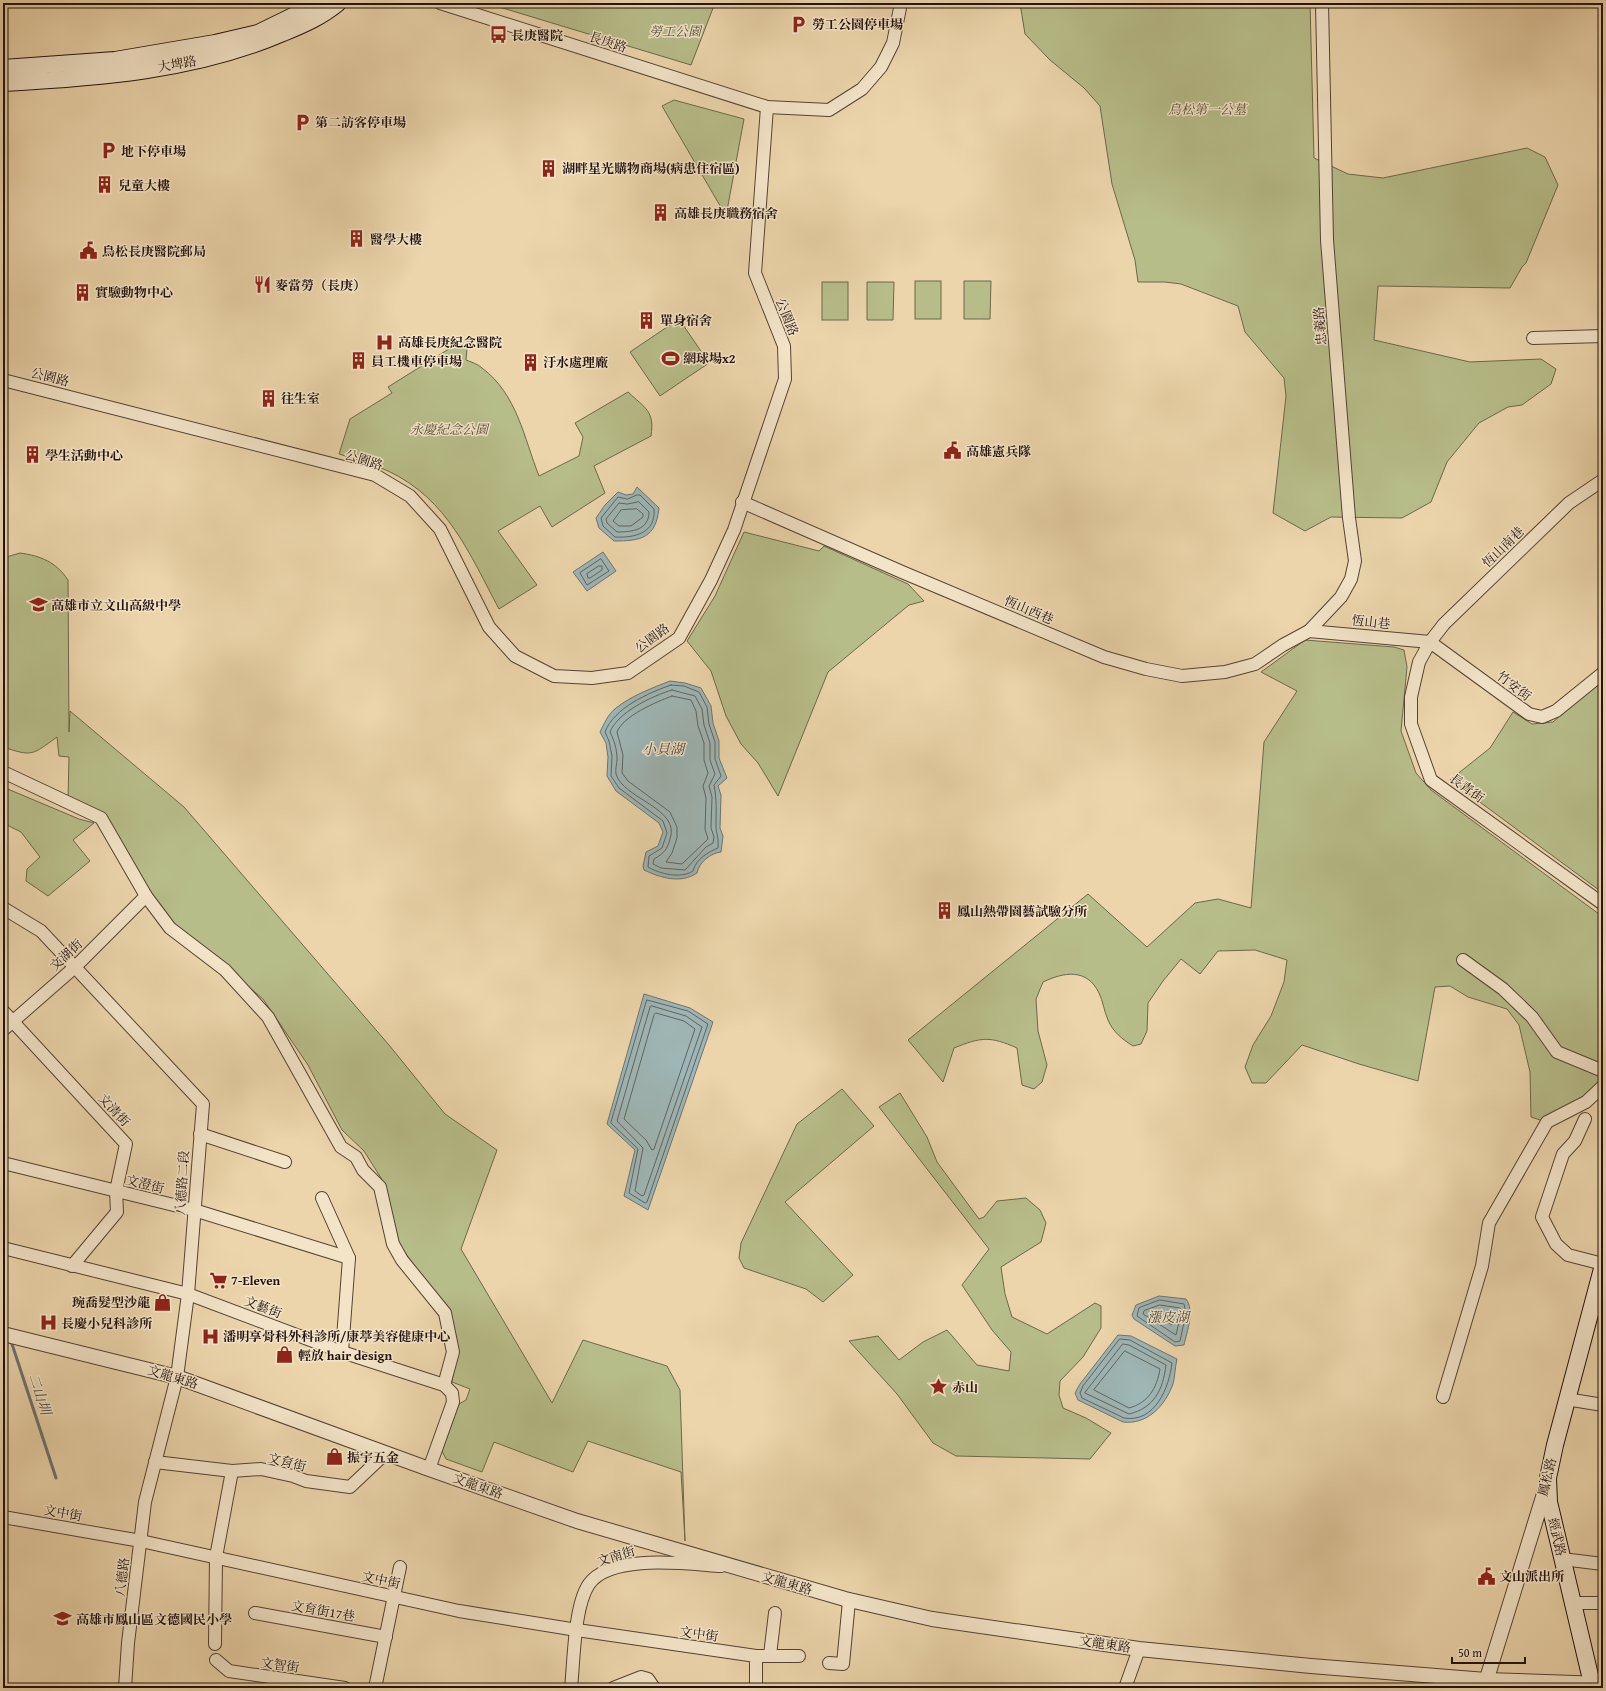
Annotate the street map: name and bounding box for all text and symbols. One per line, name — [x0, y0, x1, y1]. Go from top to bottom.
parking icon: 勞工公園停車場 — [789, 14, 809, 34]
place label: 勞工公園停車場 — [812, 15, 903, 34]
park label: 勞工公園 — [649, 22, 703, 41]
bus stop icon: 長庚醫院 — [488, 25, 508, 45]
place label: 長庚醫院 — [511, 26, 563, 45]
street label: 長庚路 — [587, 27, 629, 57]
street label: 大埤路 — [156, 51, 198, 77]
park label: 鳥松第一公墓 — [1168, 100, 1248, 119]
parking icon: 第二訪客停車場 — [292, 112, 312, 132]
place label: 第二訪客停車場 — [315, 113, 406, 132]
parking icon: 地下停車場 — [98, 141, 118, 161]
place label: 地下停車場 — [121, 142, 186, 161]
building icon: 湖畔星光購物商場(病患住宿區) — [539, 158, 559, 178]
place label: 湖畔星光購物商場(病患住宿區) — [562, 159, 740, 178]
building icon: 兒童大樓 — [95, 175, 115, 195]
place label: 兒童大樓 — [118, 176, 170, 195]
building icon: 高雄長庚職務宿舍 — [651, 203, 671, 223]
place label: 高雄長庚職務宿舍 — [674, 204, 778, 223]
building icon: 醫學大樓 — [347, 229, 367, 249]
place label: 醫學大樓 — [370, 230, 422, 249]
public building icon: 鳥松長庚醫院郵局 — [79, 241, 99, 261]
place label: 鳥松長庚醫院郵局 — [102, 242, 206, 261]
restaurant icon: 麥當勞（長庚） — [252, 275, 272, 295]
place label: 麥當勞（長庚） — [275, 276, 366, 295]
building icon: 實驗動物中心 — [72, 282, 92, 302]
place label: 實驗動物中心 — [95, 283, 173, 302]
street label: 公園路 — [771, 295, 803, 339]
street label: 忠義路 — [1309, 306, 1331, 346]
building icon: 單身宿舍 — [637, 310, 657, 330]
place label: 單身宿舍 — [660, 311, 712, 330]
hospital icon: 高雄長庚紀念醫院 — [375, 332, 395, 352]
place label: 高雄長庚紀念醫院 — [398, 333, 502, 352]
sports icon: 網球場x2 — [660, 348, 680, 368]
place label: 網球場x2 — [683, 349, 736, 368]
building icon: 員工機車停車場 — [348, 351, 368, 371]
place label: 員工機車停車場 — [371, 352, 462, 371]
building icon: 汙水處理廠 — [520, 352, 540, 372]
place label: 汙水處理廠 — [543, 353, 608, 372]
street label: 公園路 — [29, 363, 71, 391]
building icon: 往生室 — [258, 388, 278, 408]
place label: 往生室 — [281, 389, 320, 408]
park label: 永慶紀念公園 — [410, 420, 490, 439]
public building icon: 高雄憲兵隊 — [943, 441, 963, 461]
place label: 高雄憲兵隊 — [966, 442, 1031, 461]
building icon: 學生活動中心 — [22, 445, 42, 465]
street label: 公園路 — [343, 445, 385, 475]
place label: 學生活動中心 — [45, 446, 123, 465]
street label: 恆山南巷 — [1478, 522, 1528, 572]
street label: 恆山西巷 — [1001, 591, 1057, 629]
school or university icon: 高雄市立文山高級中學 — [28, 595, 48, 615]
place label: 高雄市立文山高級中學 — [51, 596, 182, 615]
street label: 恆山巷 — [1351, 611, 1391, 633]
street label: 公園路 — [631, 619, 673, 657]
street label: 竹安街 — [1493, 667, 1535, 705]
water label: 小貝湖 — [642, 739, 687, 759]
street label: 長青街 — [1446, 769, 1488, 807]
building icon: 鳳山熱帶園藝試驗分所 — [934, 901, 954, 921]
place label: 鳳山熱帶園藝試驗分所 — [957, 902, 1088, 921]
street label: 文湖街 — [45, 935, 87, 975]
street label: 文清街 — [94, 1089, 134, 1131]
street label: 八德路二段 — [170, 1150, 194, 1216]
street label: 文澄街 — [124, 1170, 166, 1198]
supermarket icon: 7-Eleven — [208, 1270, 228, 1290]
place label: 7-Eleven — [231, 1271, 281, 1290]
street label: 文藝街 — [241, 1291, 285, 1323]
shop icon: 琬喬髮型沙龍 — [153, 1292, 173, 1312]
place label: 琬喬髮型沙龍 — [72, 1293, 150, 1312]
water label: 漲皮湖 — [1147, 1307, 1192, 1327]
hospital icon: 長慶小兒科診所 — [38, 1313, 58, 1333]
place label: 長慶小兒科診所 — [61, 1314, 153, 1333]
hospital icon: 潘明享骨科外科診所/康葶美容健康中心 — [200, 1326, 220, 1346]
place label: 潘明享骨科外科診所/康葶美容健康中心 — [223, 1327, 450, 1346]
shop icon: 輕放 hair design — [275, 1345, 295, 1365]
place label: 輕放 hair design — [298, 1346, 392, 1365]
street label: 文龍東路 — [145, 1360, 201, 1394]
water label: 二山圳 — [24, 1371, 57, 1419]
place icon: 赤山 — [929, 1377, 949, 1397]
place label: 赤山 — [952, 1378, 978, 1397]
shop icon: 振宇五金 — [324, 1447, 344, 1467]
street label: 文育街 — [266, 1448, 308, 1476]
place label: 振宇五金 — [347, 1448, 399, 1467]
street label: 鳳松路 — [1533, 1456, 1561, 1498]
street label: 文龍東路 — [450, 1469, 506, 1503]
street label: 文中街 — [42, 1500, 84, 1526]
street label: 經武路 — [1543, 1516, 1571, 1558]
street label: 文南街 — [595, 1541, 637, 1571]
street label: 八德路 — [110, 1556, 134, 1598]
public building icon: 文山派出所 — [1476, 1566, 1496, 1586]
street label: 文中街 — [360, 1567, 402, 1593]
street label: 文龍東路 — [759, 1567, 815, 1599]
place label: 文山派出所 — [1499, 1567, 1565, 1586]
street label: 文育街17巷 — [290, 1596, 356, 1626]
school or university icon: 高雄市鳳山區文德國民小學 — [53, 1609, 73, 1629]
place label: 高雄市鳳山區文德國民小學 — [76, 1610, 233, 1629]
street label: 文中街 — [678, 1622, 720, 1646]
street label: 文龍東路 — [1078, 1631, 1132, 1657]
scale bar — [1452, 1639, 1525, 1665]
text: 50 m — [1458, 1644, 1482, 1661]
street label: 文智街 — [259, 1653, 301, 1677]

